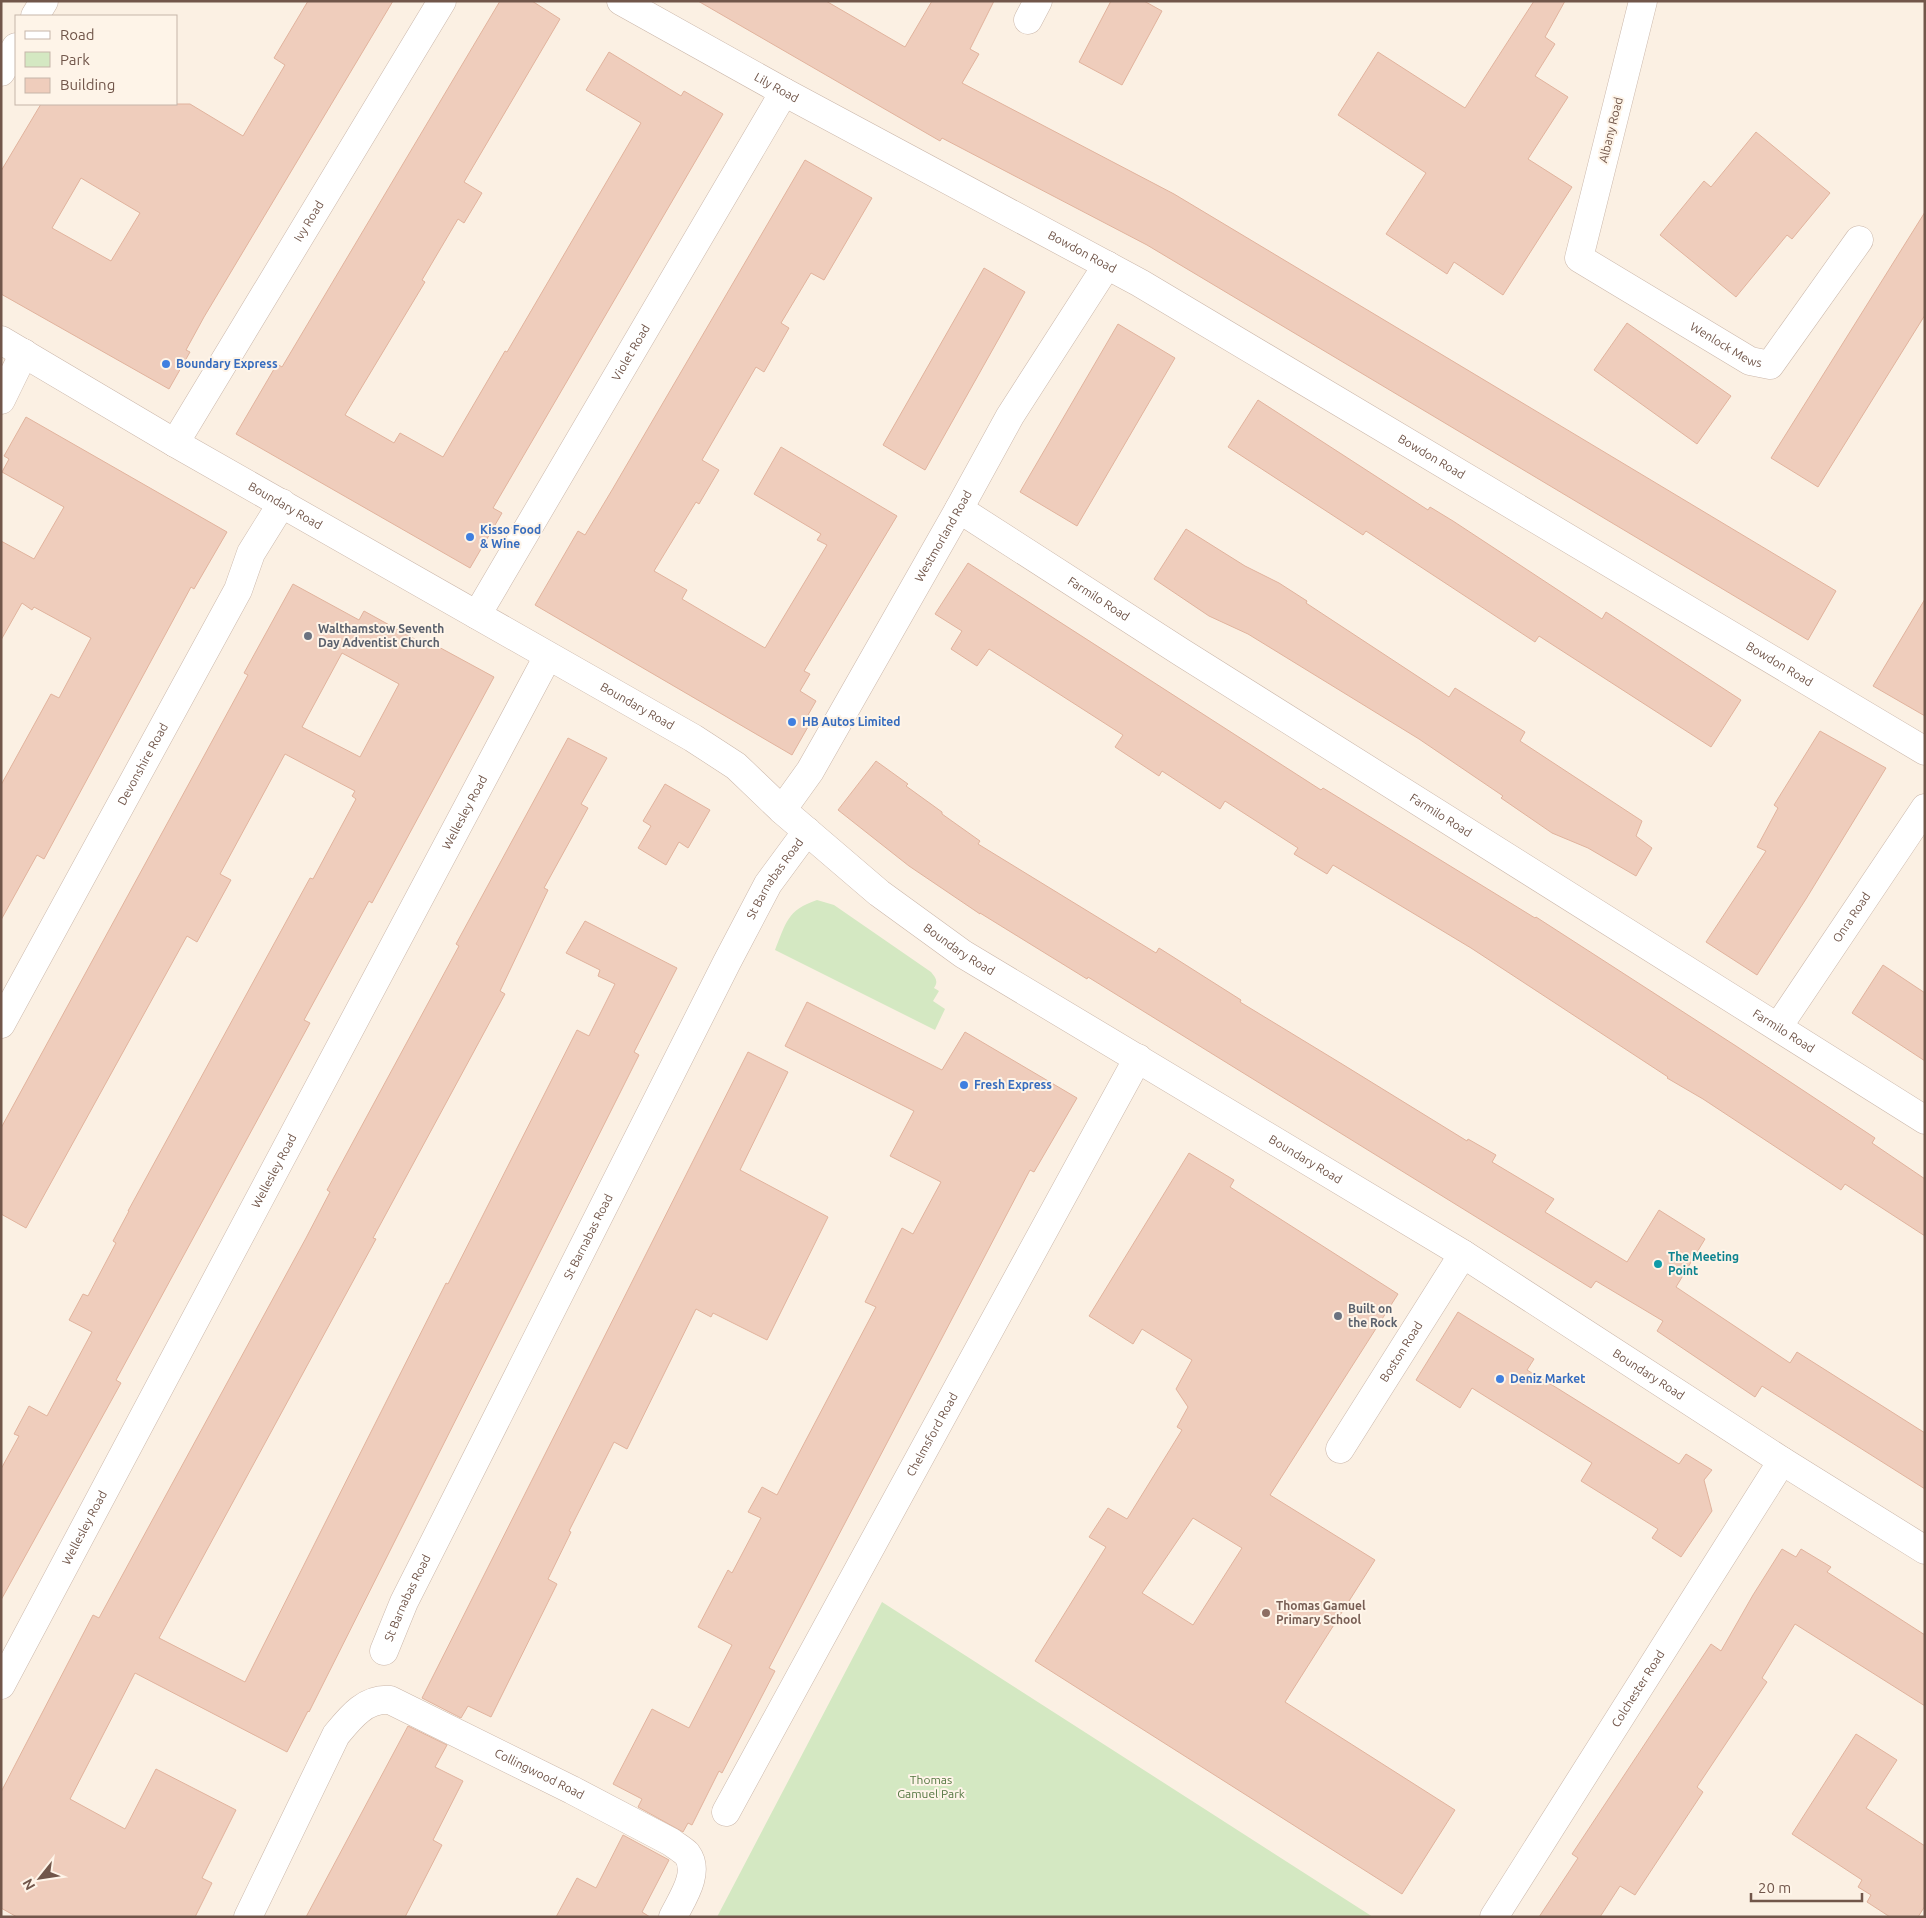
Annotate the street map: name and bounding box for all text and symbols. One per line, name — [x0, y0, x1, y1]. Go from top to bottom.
legend — [15, 15, 178, 105]
text: Road — [60, 26, 95, 43]
text: Park — [60, 51, 90, 68]
street label: Lily Road — [752, 70, 801, 105]
text: Building — [60, 76, 115, 93]
street label: Albany Road — [1596, 96, 1625, 164]
street label: Ivy Road — [291, 198, 326, 244]
street label: Bowdon Road — [1046, 228, 1119, 275]
street label: Wenlock Mews — [1688, 320, 1763, 369]
street label: Violet Road — [609, 322, 652, 383]
place label: Boundary Express — [176, 357, 278, 370]
marker: Boundary Express — [160, 358, 172, 370]
street label: Bowdon Road — [1396, 431, 1467, 481]
street label: Boundary Road — [246, 479, 325, 531]
street label: Westmorland Road — [912, 488, 974, 584]
place label: Kisso Food & Wine — [480, 523, 541, 550]
marker: Kisso Food & Wine — [464, 531, 476, 543]
street label: Farmilo Road — [1066, 574, 1132, 623]
place label: Walthamstow Seventh Day Adventist Church — [318, 622, 444, 649]
marker: Walthamstow Seventh Day Adventist Church — [302, 630, 314, 642]
street label: Bowdon Road — [1744, 639, 1815, 689]
street label: Boundary Road — [598, 680, 676, 732]
place label: HB Autos Limited — [802, 715, 900, 728]
marker: HB Autos Limited — [786, 716, 798, 728]
street label: Devonshire Road — [115, 721, 170, 807]
street label: Wellesley Road — [439, 773, 489, 851]
street label: Farmilo Road — [1408, 791, 1474, 839]
street label: St Barnabas Road — [744, 835, 805, 921]
street label: Onra Road — [1830, 890, 1873, 945]
street label: Boundary Road — [921, 921, 997, 977]
street label: Farmilo Road — [1751, 1006, 1817, 1055]
place label: Fresh Express — [974, 1078, 1052, 1091]
marker: Fresh Express — [958, 1079, 970, 1091]
street label: Wellesley Road — [249, 1132, 299, 1210]
street label: Boundary Road — [1267, 1132, 1344, 1186]
street label: St Barnabas Road — [561, 1192, 615, 1281]
place label: The Meeting Point — [1668, 1250, 1739, 1277]
marker: The Meeting Point — [1652, 1258, 1664, 1270]
place label: Built on the Rock — [1348, 1302, 1398, 1329]
marker: Built on the Rock — [1332, 1310, 1344, 1322]
street label: Boston Road — [1377, 1319, 1425, 1384]
street label: Boundary Road — [1611, 1346, 1687, 1402]
place label: Deniz Market — [1510, 1372, 1585, 1385]
marker: Deniz Market — [1494, 1373, 1506, 1385]
street label: Chelmsford Road — [904, 1390, 960, 1478]
street label: Wellesley Road — [59, 1488, 109, 1567]
street label: St Barnabas Road — [382, 1552, 433, 1643]
place label: Thomas Gamuel Primary School — [1276, 1599, 1366, 1626]
marker: Thomas Gamuel Primary School — [1260, 1607, 1272, 1619]
street label: Colchester Road — [1609, 1648, 1667, 1729]
street label: Collingwood Road — [493, 1746, 586, 1801]
park label: Thomas Gamuel Park — [897, 1773, 965, 1800]
north arrow — [15, 1853, 65, 1903]
scale bar — [1751, 1870, 1862, 1902]
text: N — [19, 1876, 38, 1893]
text: 20 m — [1758, 1879, 1791, 1896]

